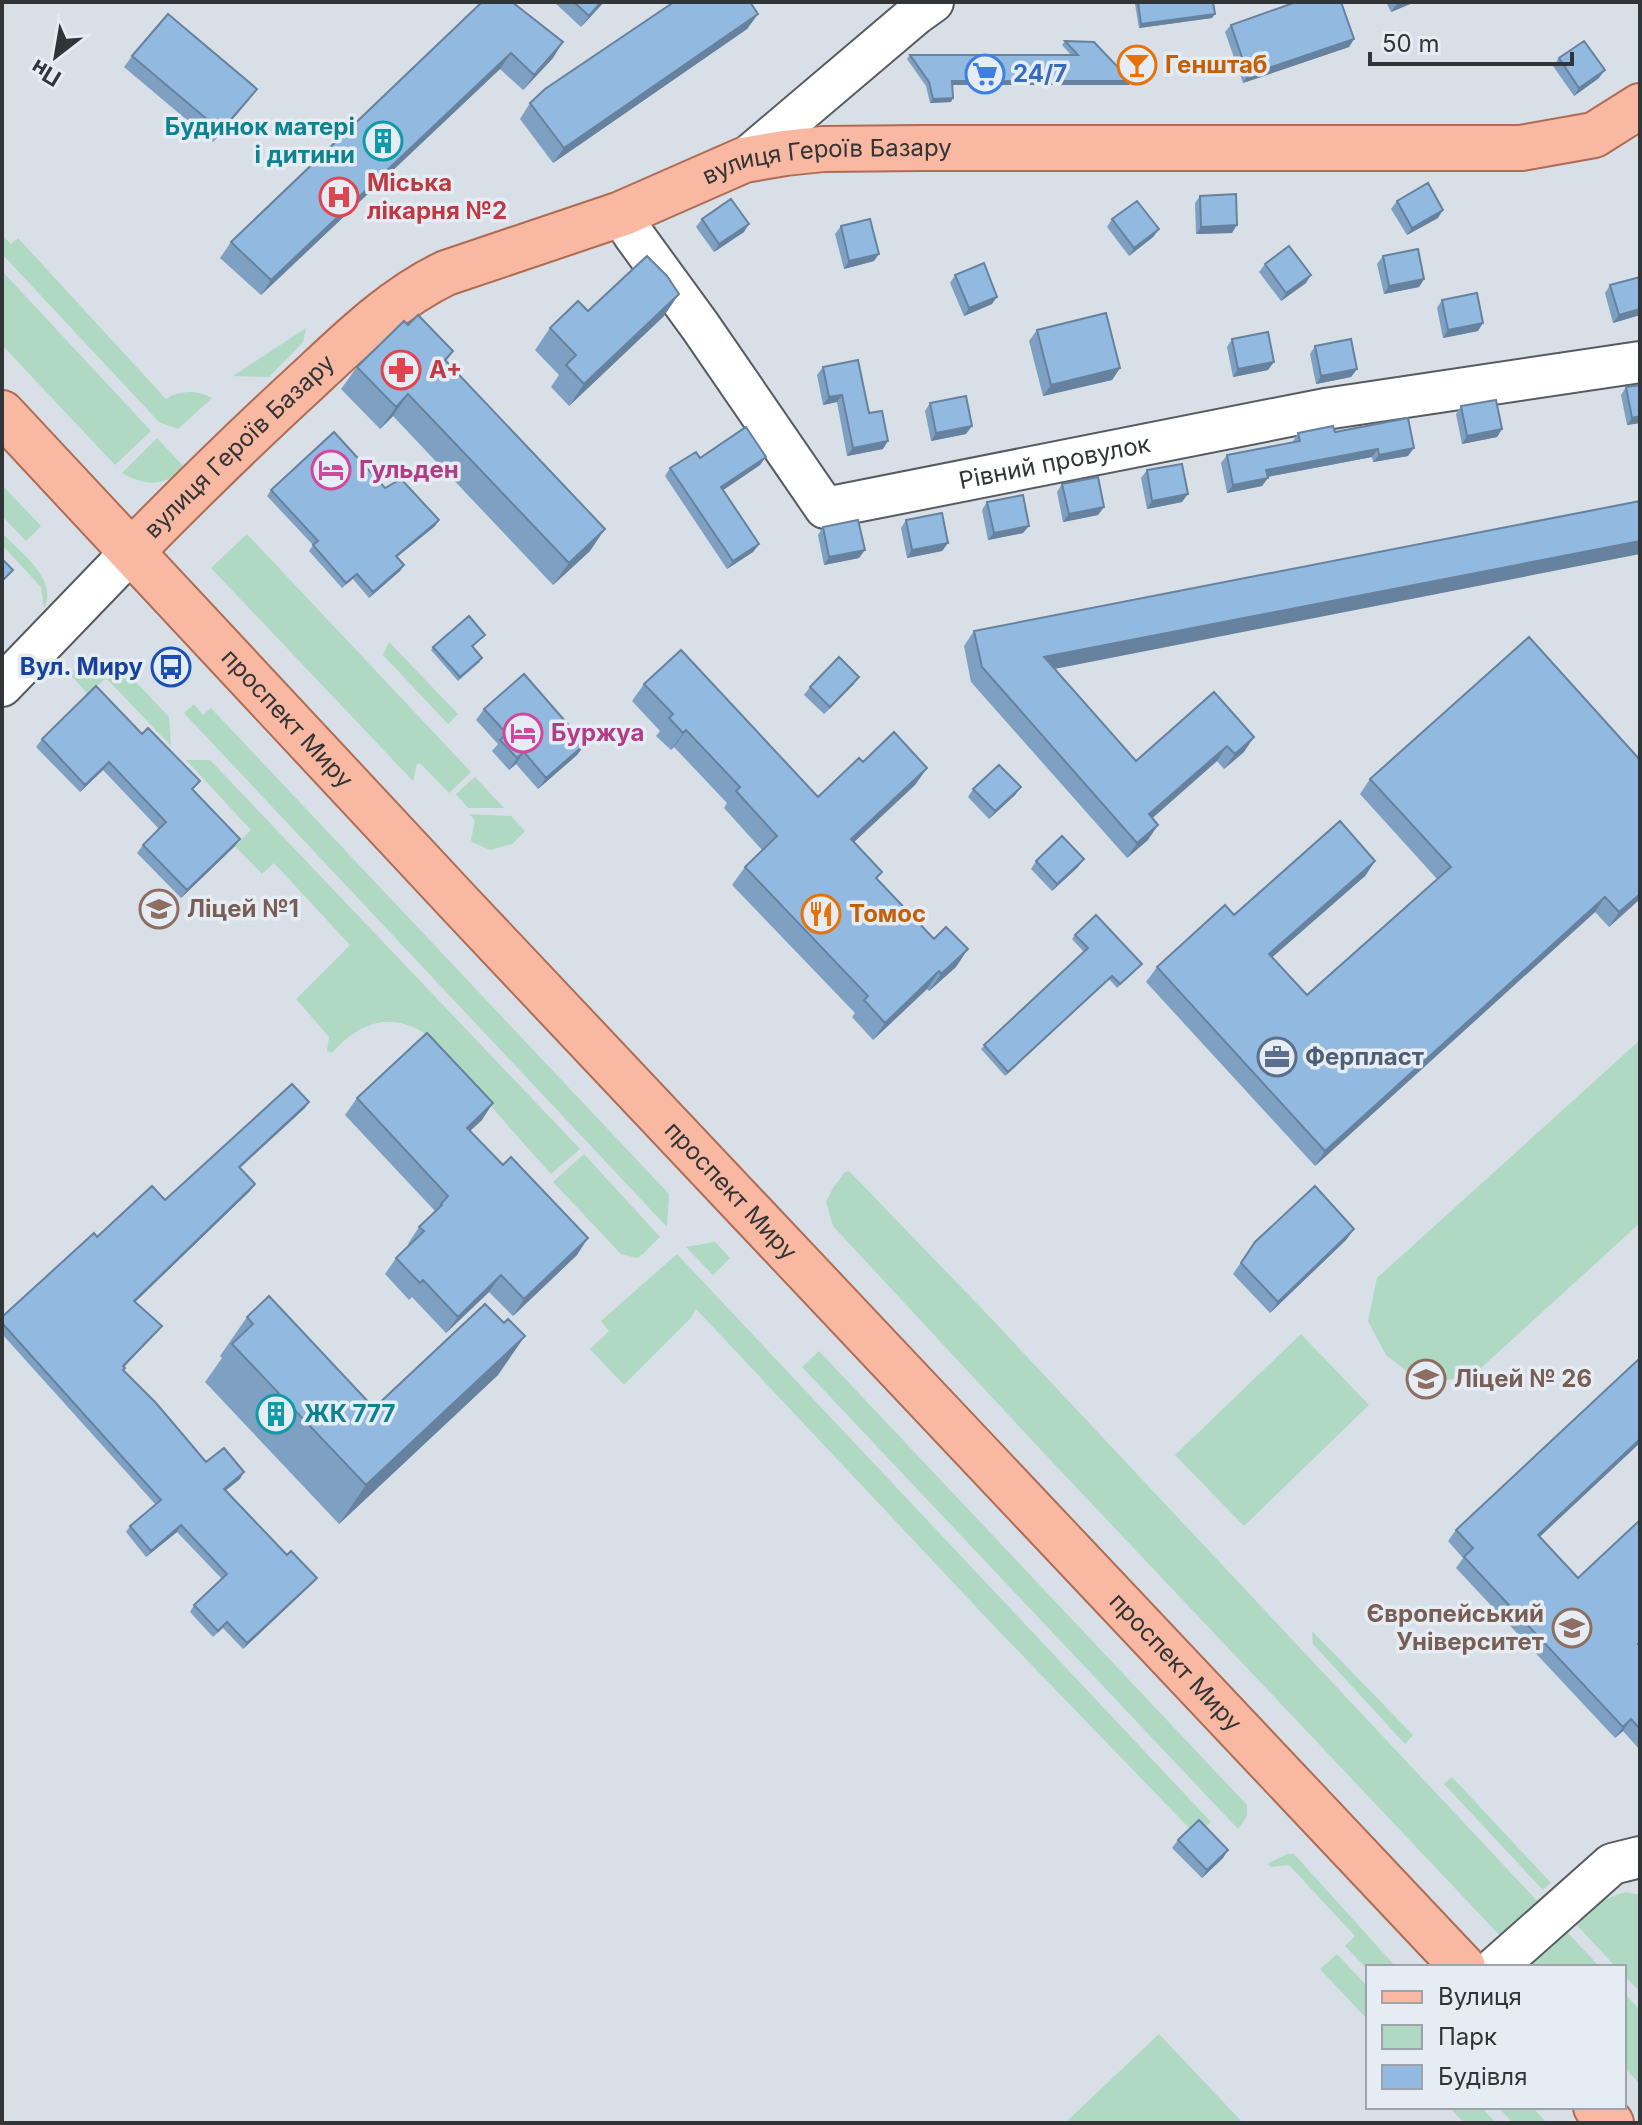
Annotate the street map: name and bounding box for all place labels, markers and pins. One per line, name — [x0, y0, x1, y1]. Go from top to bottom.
bar icon: Генштаб — [1116, 44, 1158, 86]
place label: Генштаб — [1165, 50, 1267, 79]
supermarket icon: 24/7 — [964, 53, 1006, 95]
place label: 24/7 — [1013, 59, 1067, 88]
place label: Будинок матері і дитини — [165, 112, 355, 169]
building icon: Будинок матері і дитини — [362, 120, 404, 162]
place label: Міська лікарня №2 — [367, 168, 507, 225]
hospital icon: Міська лікарня №2 — [318, 176, 360, 218]
pharmacy icon: A+ — [380, 349, 422, 391]
place label: A+ — [429, 355, 462, 384]
hotel icon: Гульден — [310, 449, 352, 491]
place label: Гульден — [359, 455, 459, 484]
bus stop icon: Вул. Миру — [150, 646, 192, 688]
place label: Вул. Миру — [20, 652, 144, 681]
hotel icon: Буржуа — [502, 712, 544, 754]
place label: Буржуа — [551, 718, 645, 747]
school or university icon: Ліцей №1 — [138, 888, 180, 930]
restaurant icon: Томос — [800, 893, 842, 935]
place label: Ліцей №1 — [187, 894, 299, 923]
place label: Томос — [849, 899, 926, 928]
office icon: Ферпласт — [1256, 1036, 1298, 1078]
place label: Ферпласт — [1305, 1042, 1424, 1071]
school or university icon: Ліцей № 26 — [1405, 1358, 1447, 1400]
place label: Ліцей № 26 — [1454, 1364, 1592, 1393]
building icon: ЖК 777 — [255, 1393, 297, 1435]
place label: ЖК 777 — [304, 1399, 395, 1428]
place label: Європейський Університет — [1366, 1599, 1544, 1656]
school or university icon: Європейський Університет — [1551, 1607, 1593, 1649]

